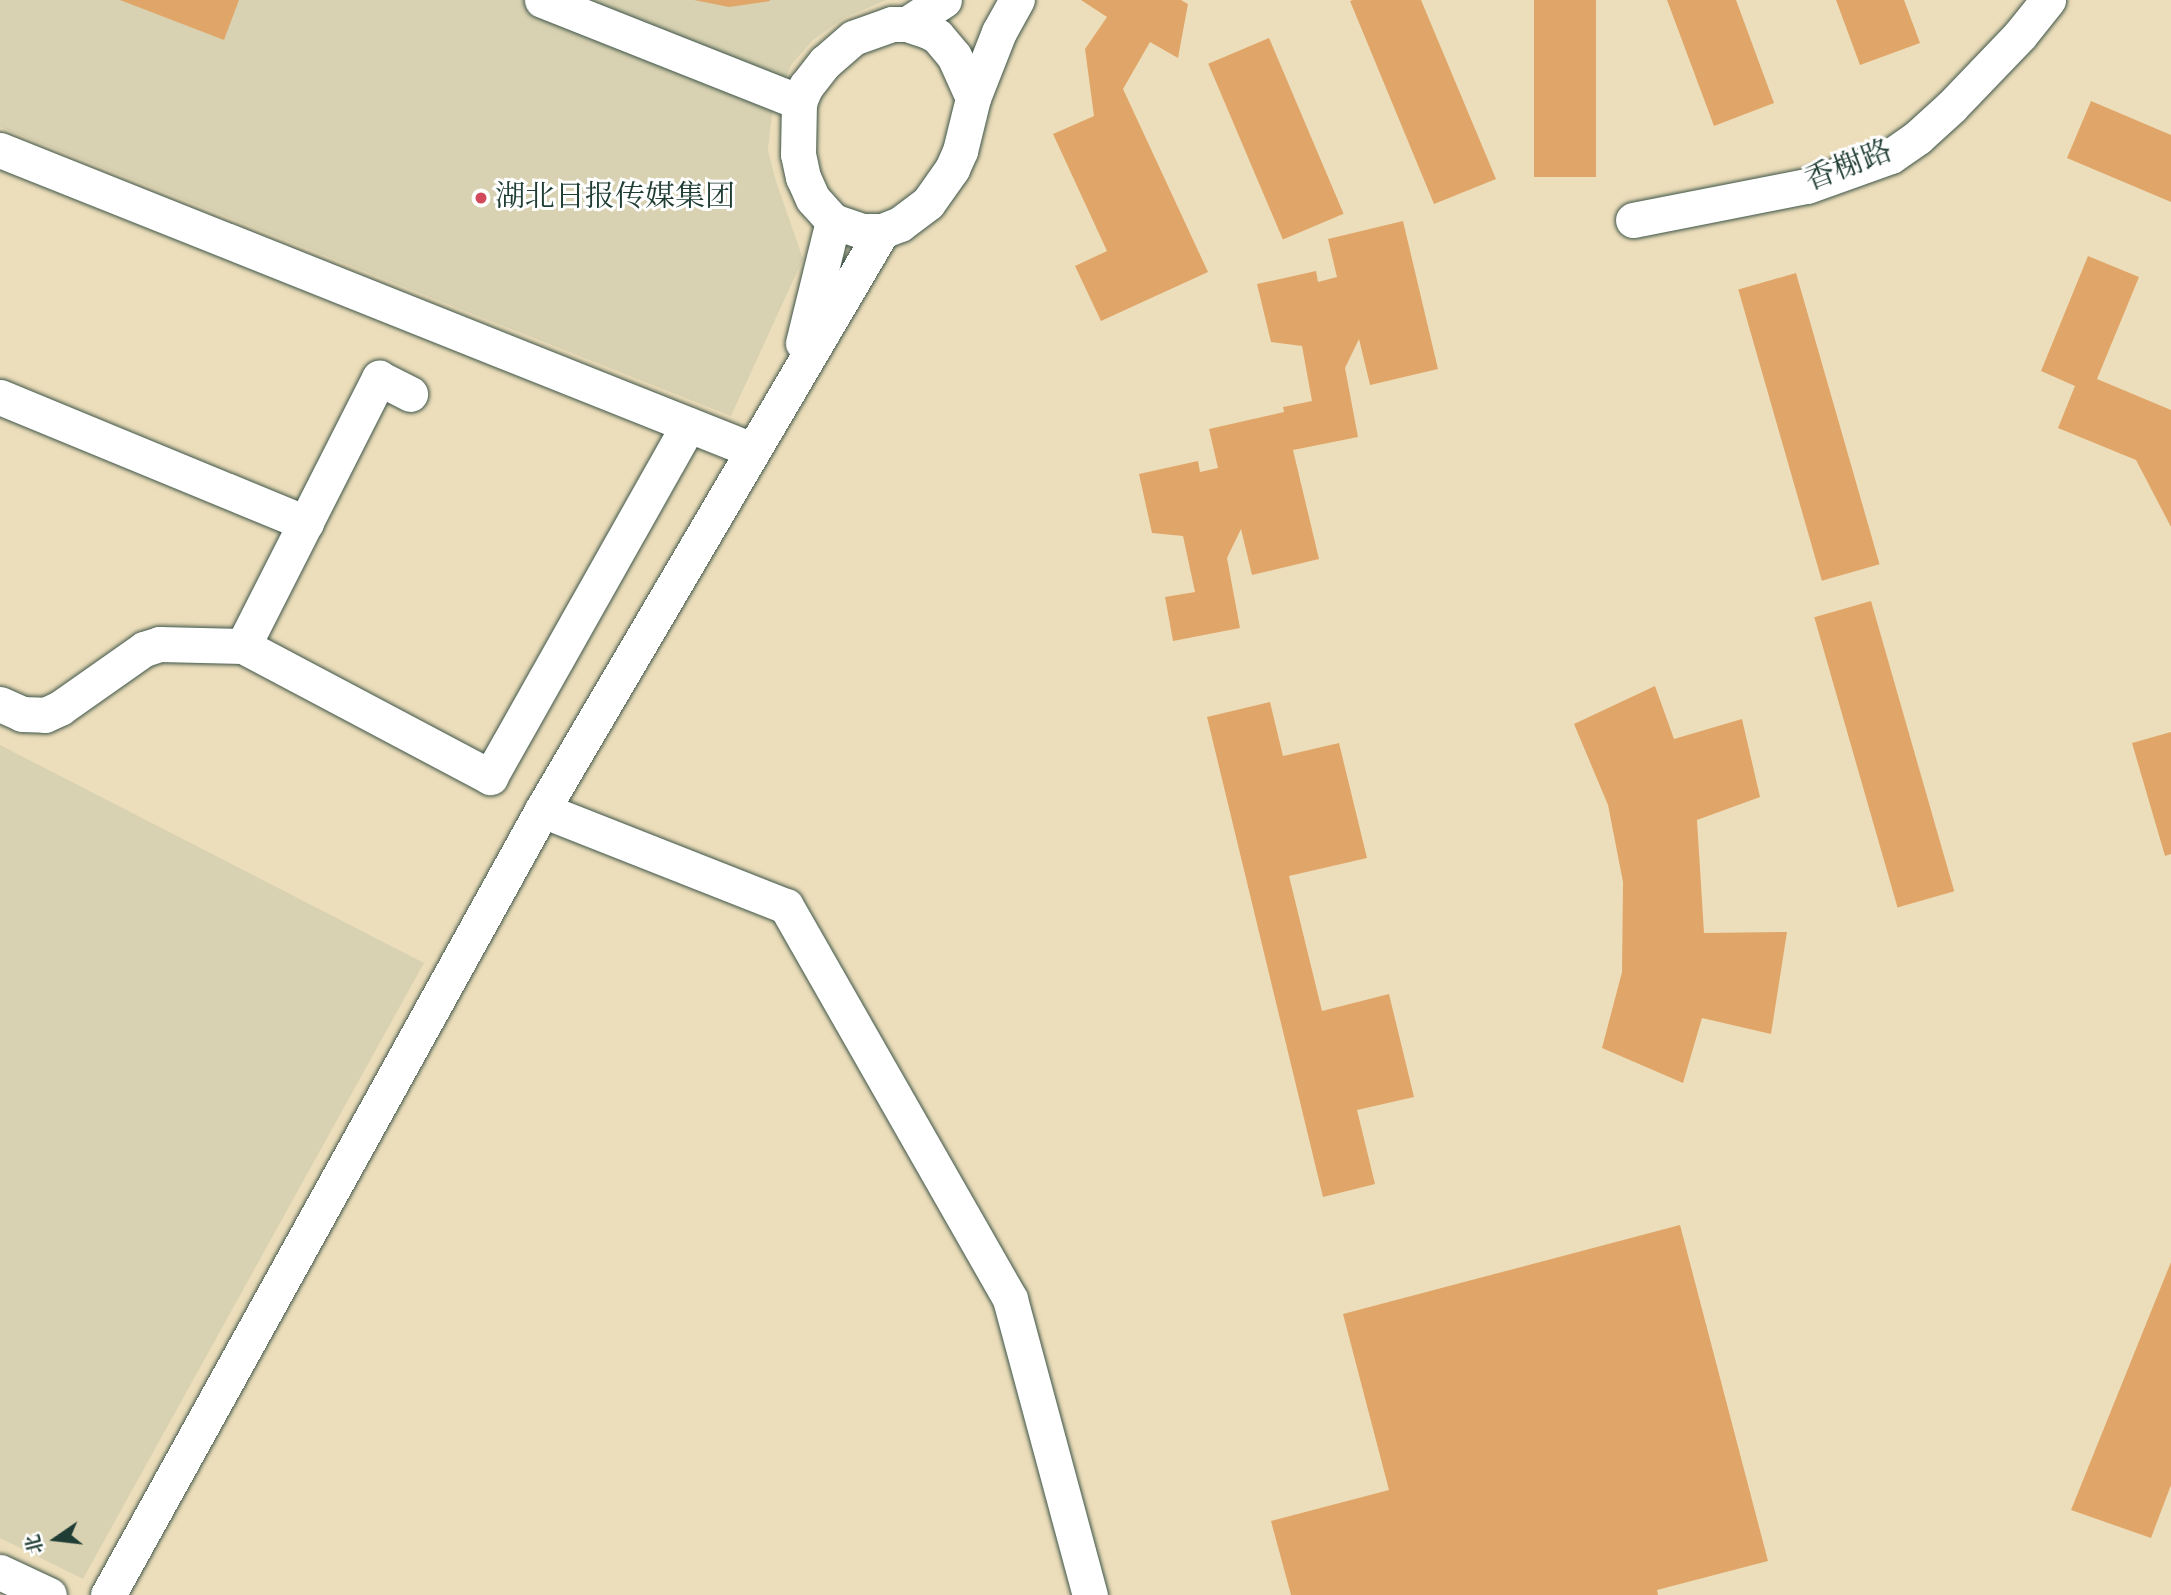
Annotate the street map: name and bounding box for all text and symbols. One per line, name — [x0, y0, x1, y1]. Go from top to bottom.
street label: 香榭路 — [1801, 134, 1897, 200]
place label: 湖北日报传媒集团 — [495, 180, 735, 216]
marker: 湖北日报传媒集团 — [473, 190, 489, 206]
north arrow — [21, 1504, 91, 1574]
text: 北 — [22, 1532, 49, 1556]

